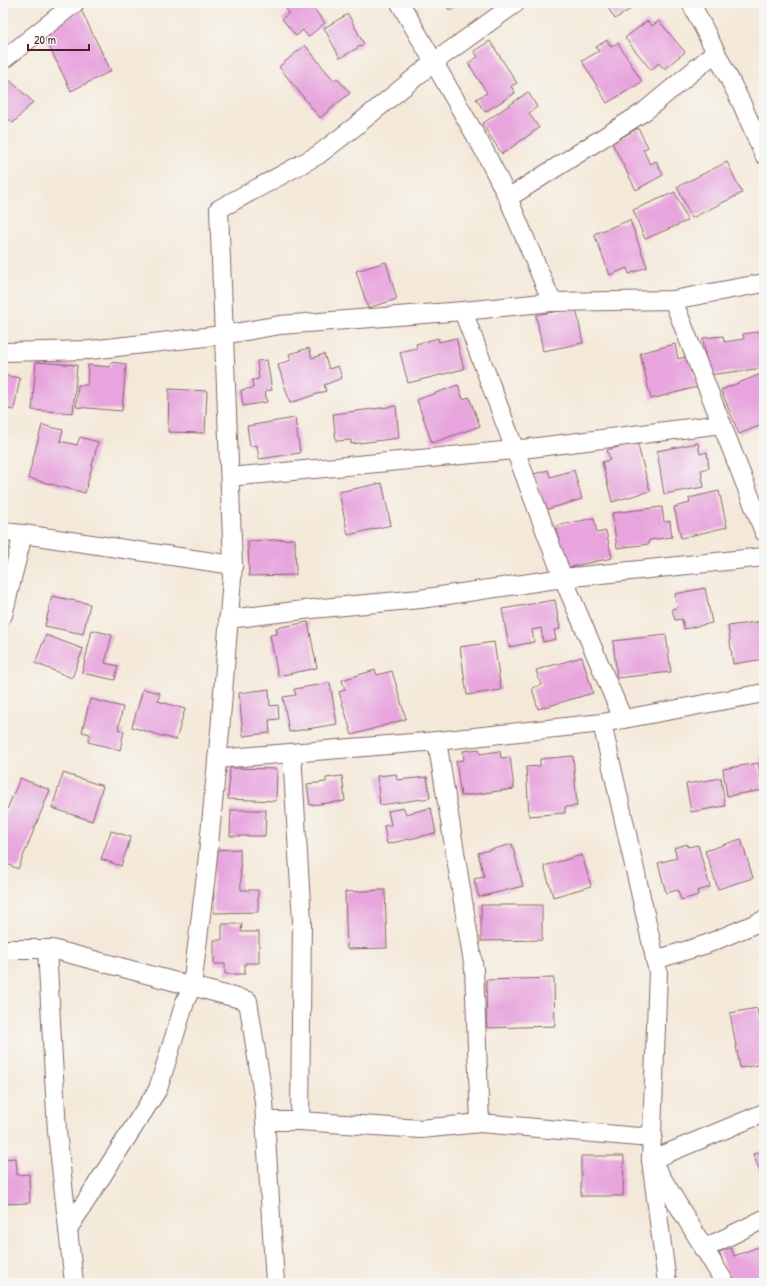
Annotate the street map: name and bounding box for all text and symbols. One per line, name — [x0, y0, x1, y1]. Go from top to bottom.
scale bar — [28, 26, 89, 52]
text: 20 m — [34, 31, 56, 48]

